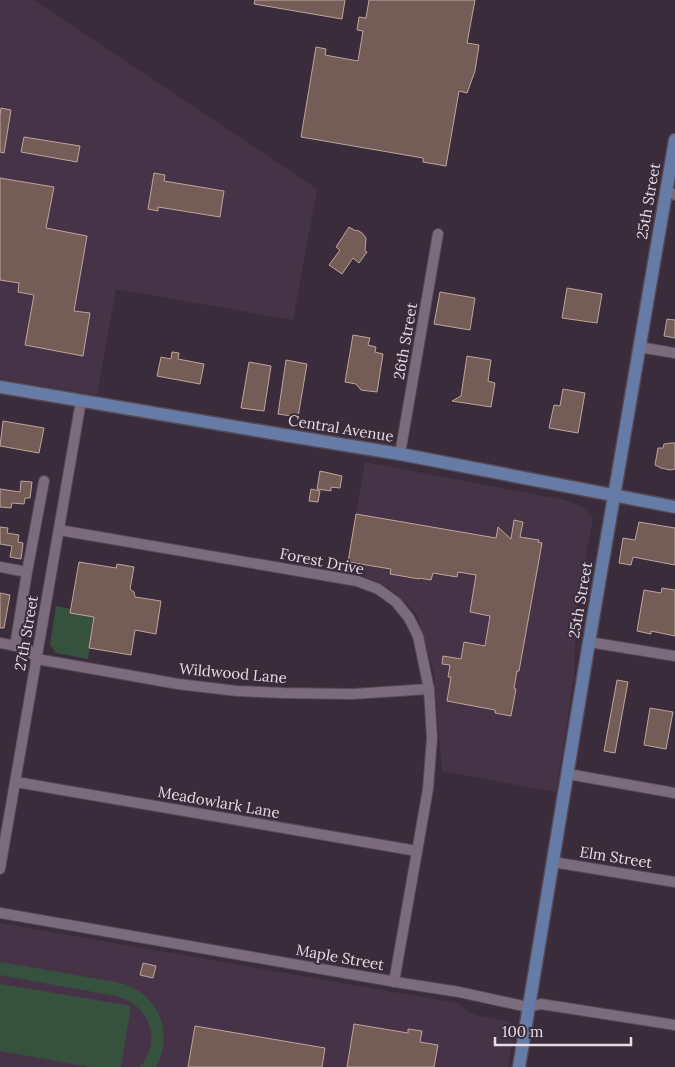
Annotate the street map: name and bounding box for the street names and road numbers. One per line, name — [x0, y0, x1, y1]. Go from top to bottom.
street label: 25th Street — [632, 161, 664, 241]
street label: 26th Street — [389, 301, 421, 381]
street label: Central Avenue — [287, 410, 395, 446]
street label: Forest Drive — [278, 544, 366, 578]
street label: 25th Street — [564, 560, 596, 640]
street label: 27th Street — [10, 594, 42, 672]
street label: Wildwood Lane — [178, 659, 288, 687]
street label: Meadowlark Lane — [157, 782, 281, 822]
street label: Elm Street — [578, 842, 654, 872]
street label: Maple Street — [294, 940, 386, 974]

